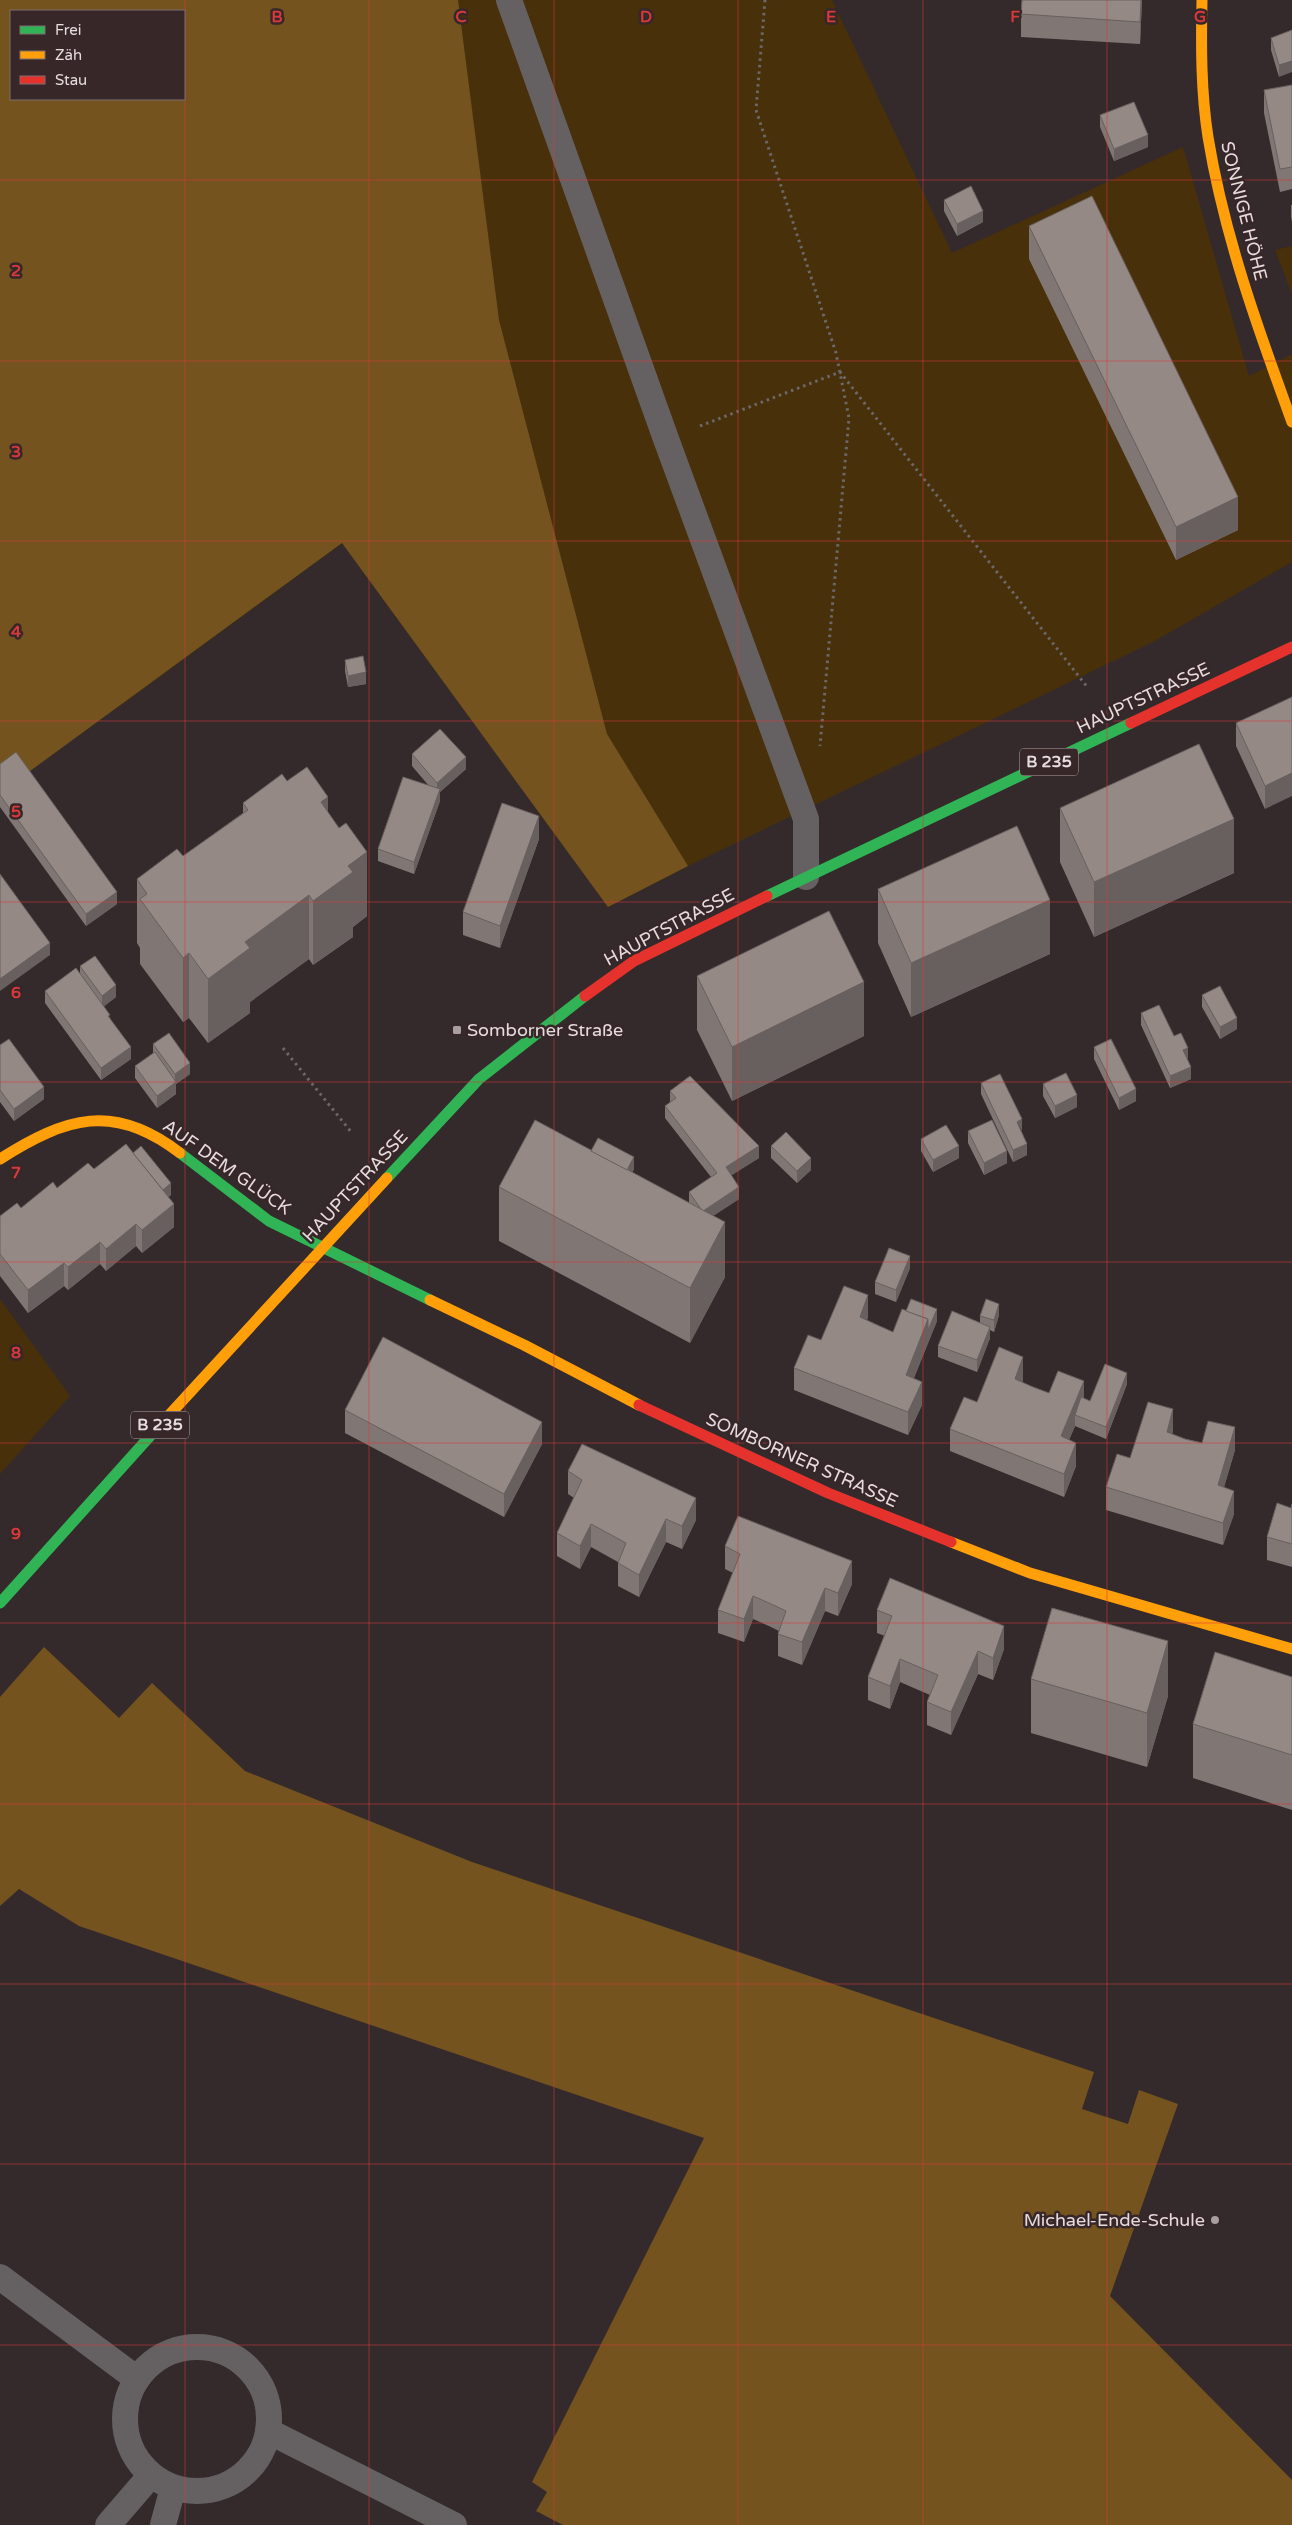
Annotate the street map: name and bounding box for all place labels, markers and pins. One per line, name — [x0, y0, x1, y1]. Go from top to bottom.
place label: Somborner Straße — [467, 1019, 623, 1041]
marker: Somborner Straße — [451, 1024, 463, 1036]
place label: Michael-Ende-Schule — [1024, 2209, 1205, 2231]
marker: Michael-Ende-Schule — [1209, 2214, 1221, 2226]

